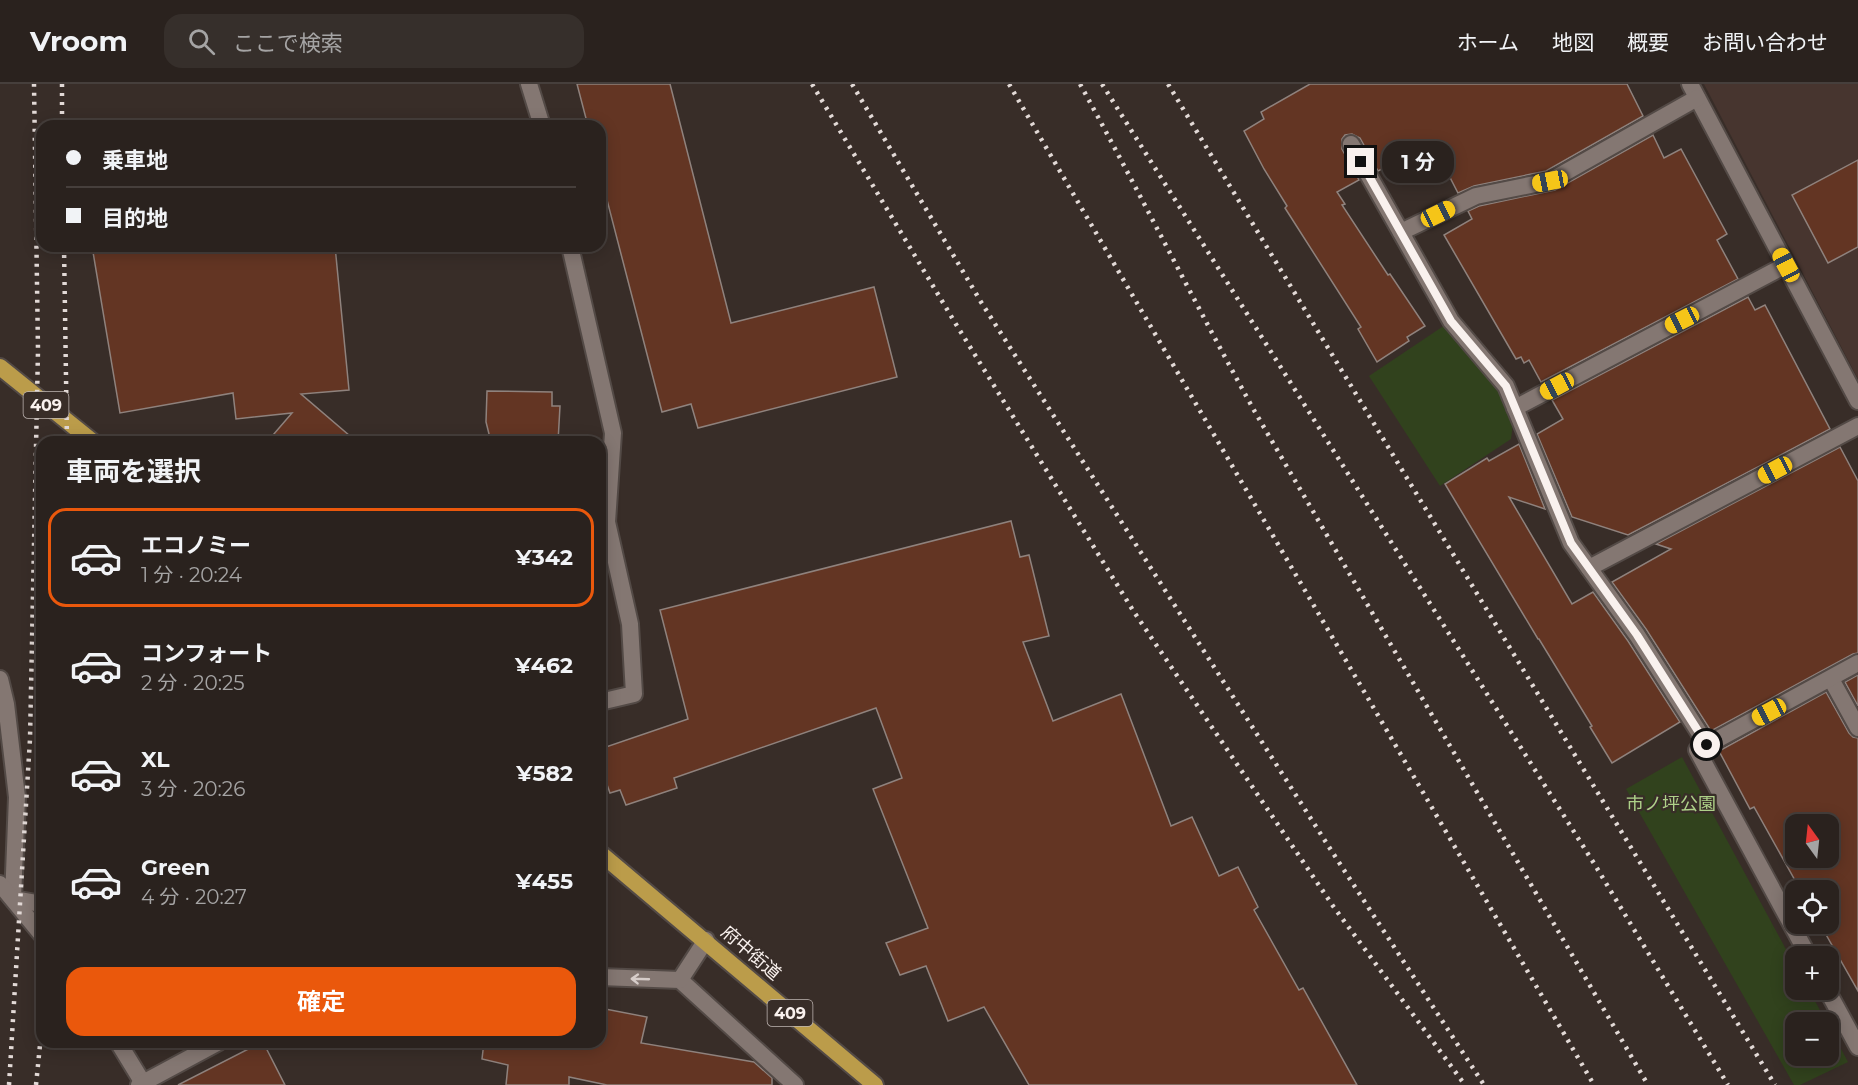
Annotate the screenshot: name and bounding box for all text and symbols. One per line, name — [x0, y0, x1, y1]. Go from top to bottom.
search box — [164, 14, 584, 68]
text: Vroom — [30, 24, 128, 58]
icon: search — [185, 25, 218, 58]
text: ここで検索 — [233, 30, 343, 57]
text: ホーム — [1457, 30, 1519, 55]
text: 地図 — [1552, 30, 1594, 55]
text: 概要 — [1627, 30, 1669, 55]
text: お問い合わせ — [1702, 30, 1828, 55]
callout: 1 分 — [1382, 141, 1454, 183]
text: 乗車地 — [102, 147, 168, 174]
route end — [1347, 148, 1374, 175]
text: 1 分 — [1401, 150, 1435, 174]
car — [1531, 169, 1569, 193]
car — [1418, 198, 1458, 230]
text: 目的地 — [102, 205, 168, 232]
car — [1770, 245, 1802, 285]
car — [1662, 304, 1702, 336]
car — [1537, 370, 1577, 402]
road number: 409 — [24, 392, 68, 418]
car — [1755, 454, 1795, 486]
text: 車両を選択 — [66, 455, 201, 488]
icon: car — [69, 531, 123, 585]
text: エコノミー — [141, 532, 251, 559]
text: ¥342 — [515, 544, 573, 571]
text: 1 分 · 20:24 — [141, 563, 242, 587]
icon: car — [69, 639, 123, 693]
text: コンフォート — [141, 640, 272, 667]
text: ¥462 — [515, 652, 573, 679]
text: 2 分 · 20:25 — [141, 671, 245, 695]
car — [1749, 696, 1789, 728]
route start — [1693, 731, 1720, 758]
text: XL — [141, 746, 170, 773]
icon: car — [69, 747, 123, 801]
text: ¥582 — [516, 760, 573, 787]
text: 3 分 · 20:26 — [141, 777, 245, 801]
park label: 市ノ坪公園 — [1626, 793, 1716, 815]
north arrow — [1785, 814, 1839, 868]
map controls — [1785, 814, 1839, 1066]
text: Green — [141, 854, 210, 881]
icon: car — [69, 855, 123, 909]
text: ¥455 — [516, 868, 573, 895]
button: locate — [1785, 880, 1839, 934]
text: 4 分 · 20:27 — [141, 885, 247, 909]
street label: 府中街道 — [717, 921, 785, 985]
button: + — [1785, 946, 1839, 1000]
button: 確定 — [66, 967, 576, 1036]
one-way arrow — [631, 973, 651, 984]
road number: 409 — [768, 1000, 812, 1026]
button: − — [1785, 1012, 1839, 1066]

